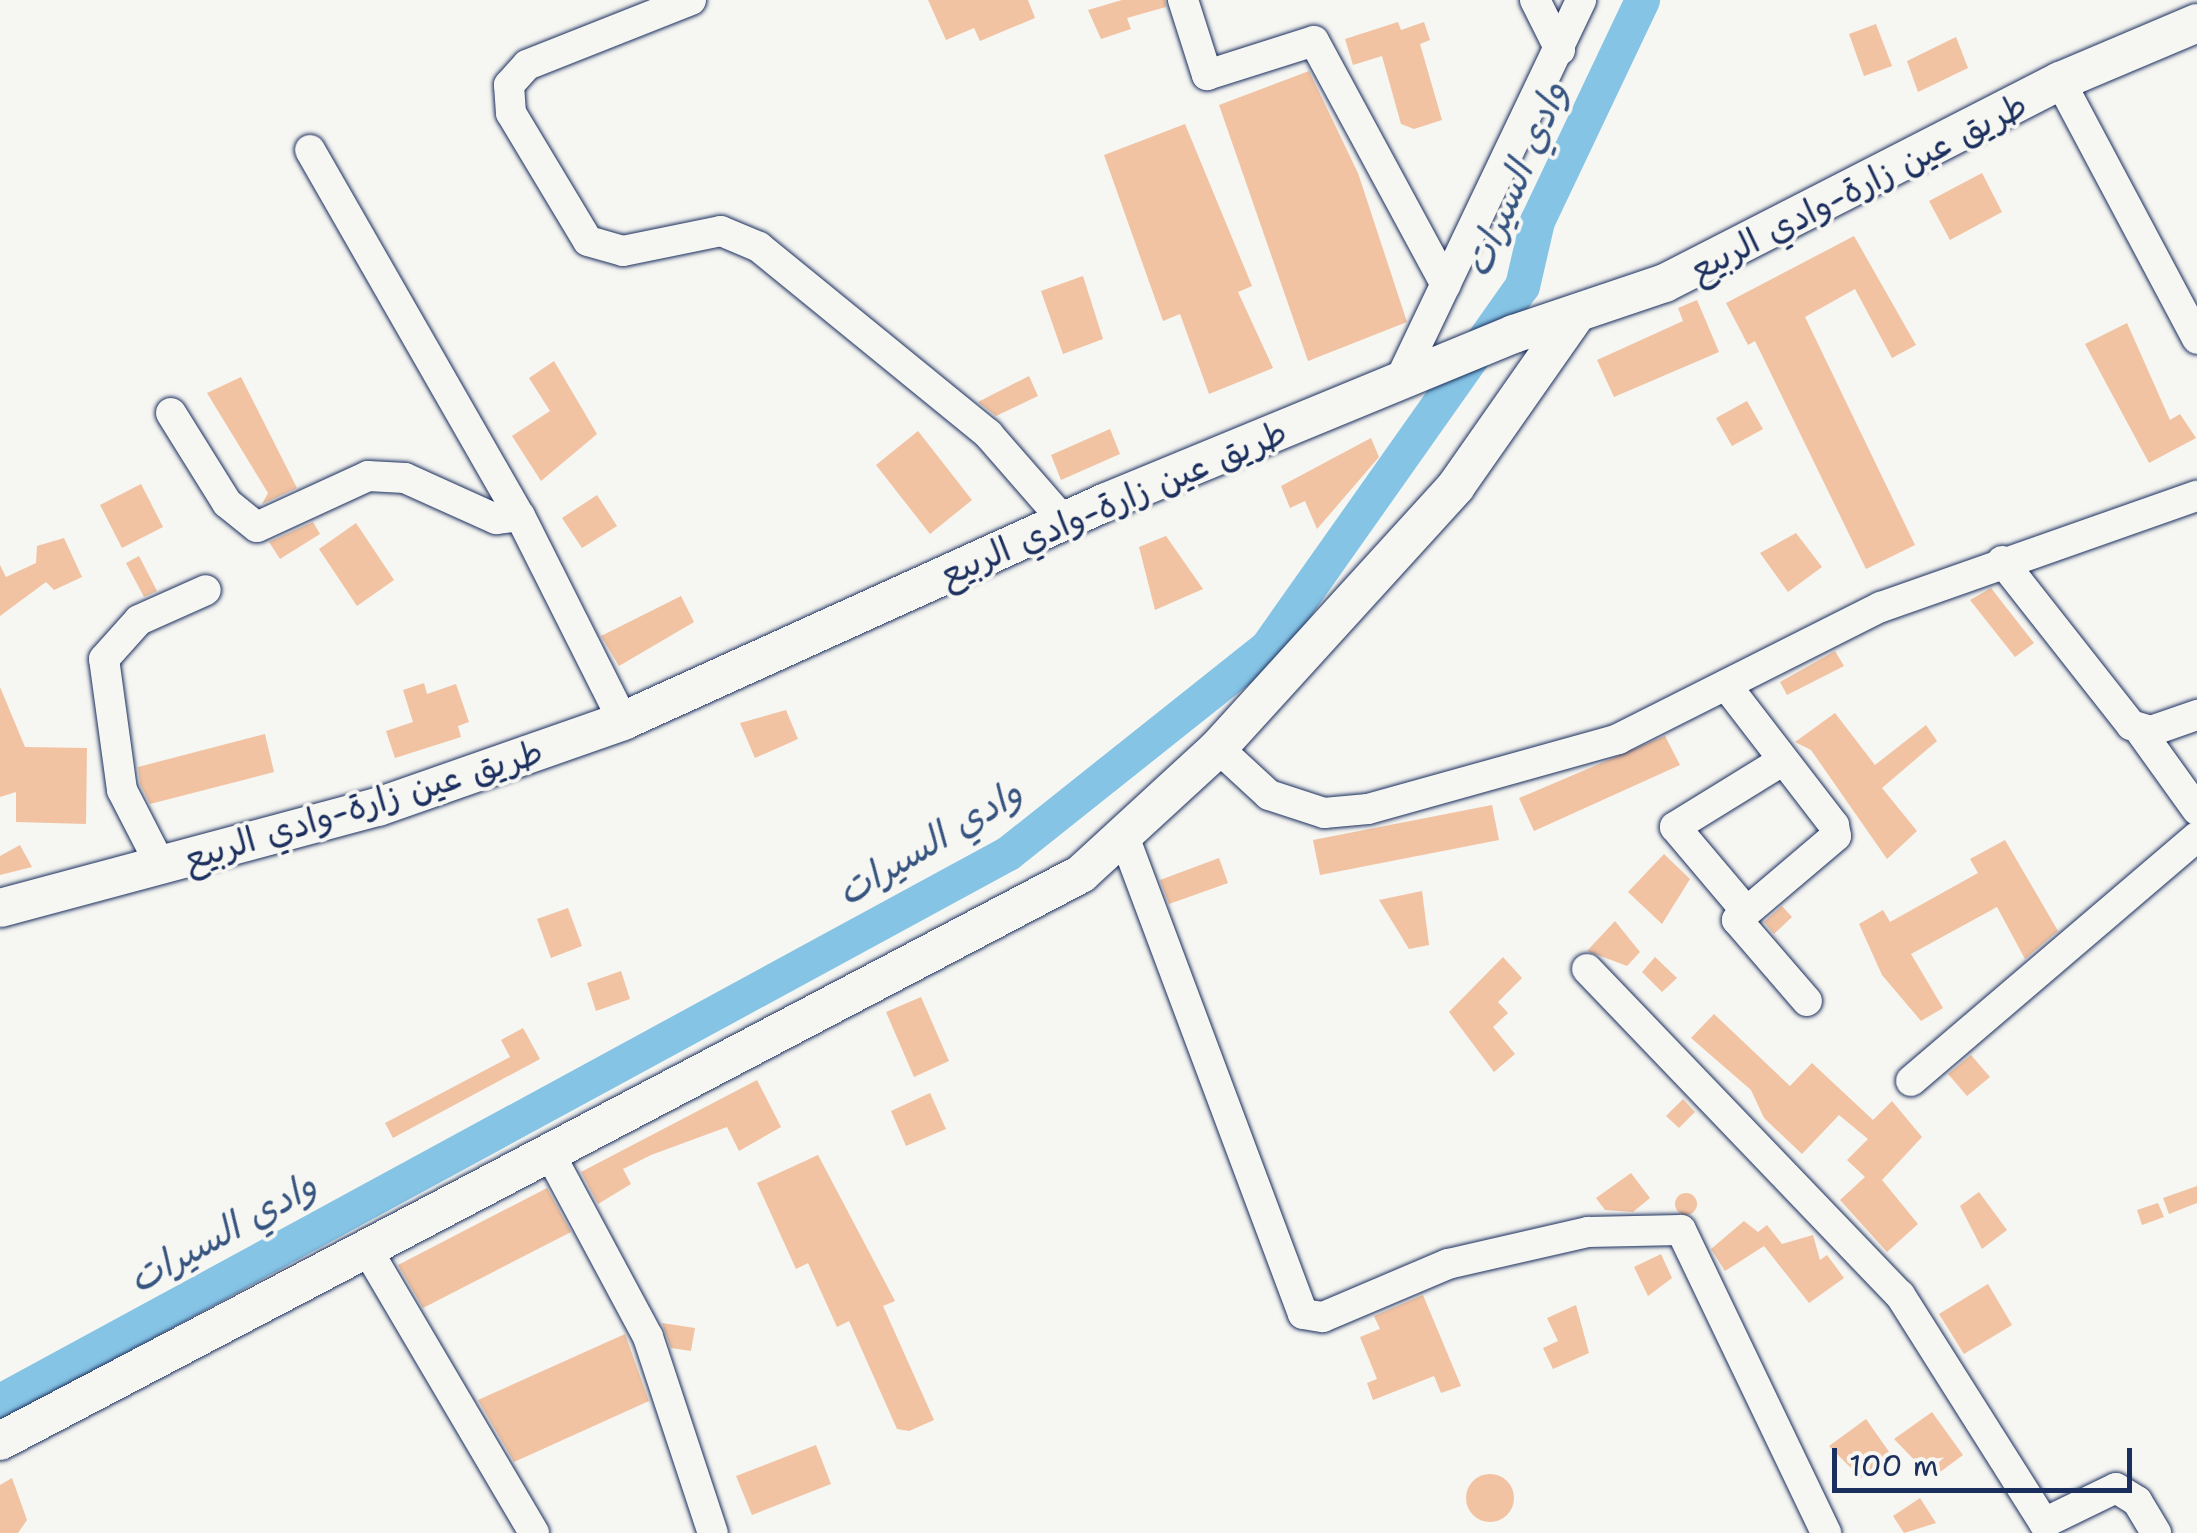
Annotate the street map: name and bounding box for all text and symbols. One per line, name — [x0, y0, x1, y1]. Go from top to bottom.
water label: وادي السيرات — [1453, 75, 1577, 283]
street label: طريق عين زارة-وادي الربيع — [1682, 83, 2034, 291]
street label: طريق عين زارة-وادي الربيع — [933, 411, 1293, 595]
street label: طريق عين زارة-وادي الربيع — [178, 730, 548, 880]
water label: وادي السيرات — [828, 769, 1030, 915]
water label: وادي السيرات — [120, 1162, 324, 1302]
scale bar — [1837, 1428, 2137, 1490]
text: 100 m — [1849, 1445, 1939, 1486]

